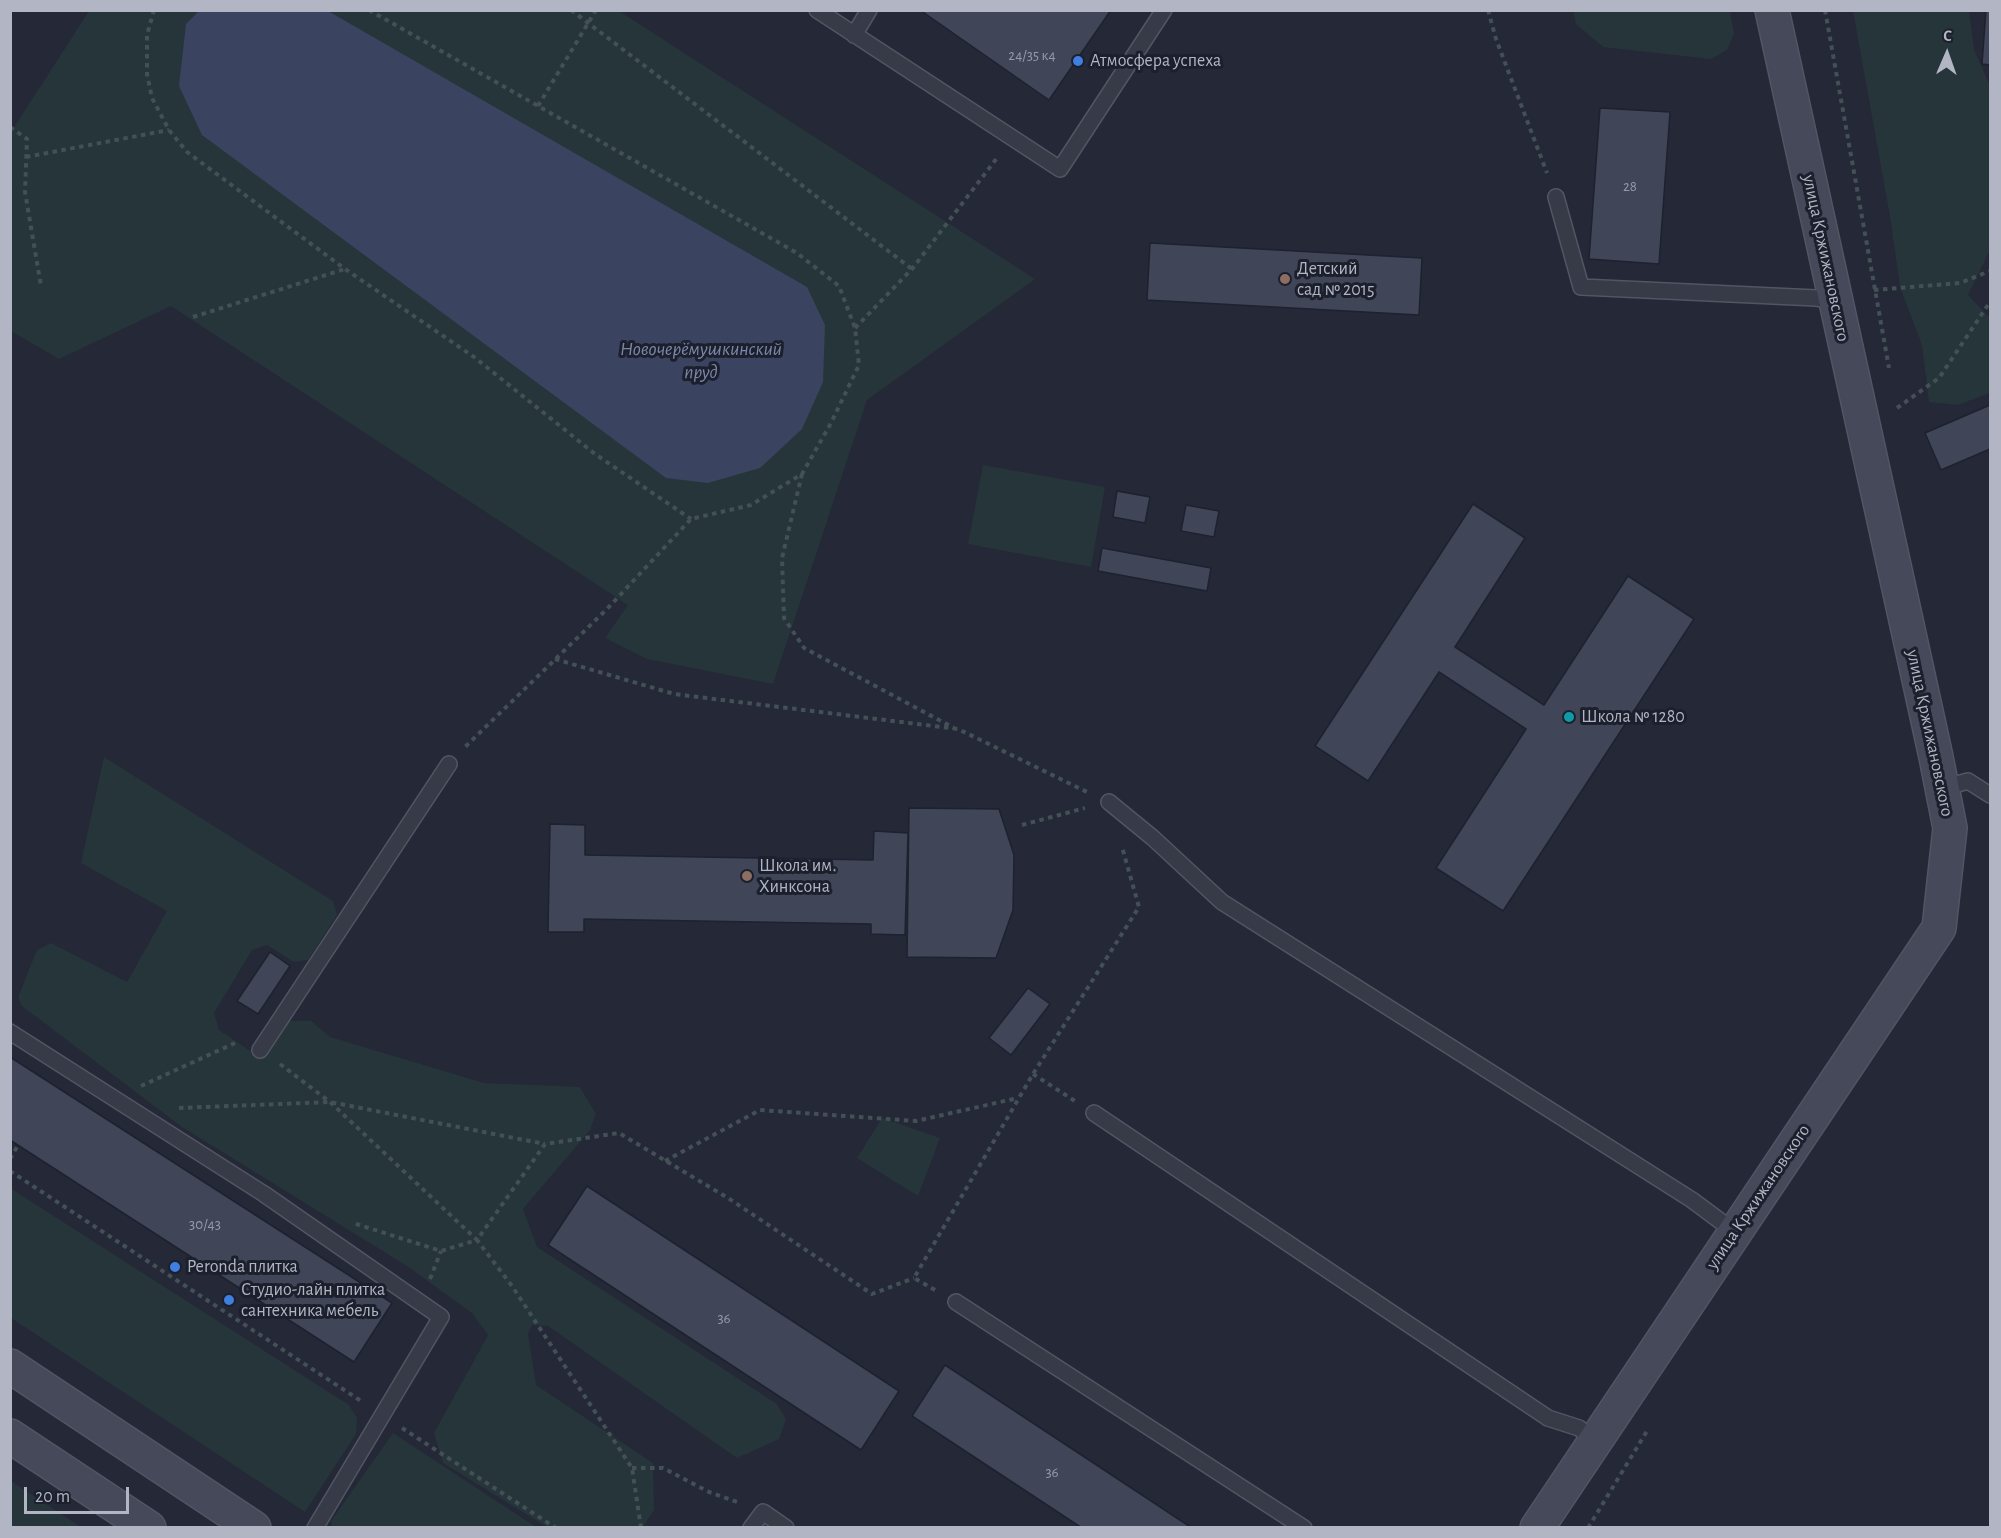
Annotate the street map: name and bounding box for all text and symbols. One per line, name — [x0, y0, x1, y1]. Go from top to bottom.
north arrow — [1917, 24, 1977, 84]
text: С — [1943, 28, 1952, 44]
house number: 24/35 к4 — [1008, 46, 1056, 64]
place label: Атмосфера успеха — [1090, 50, 1221, 72]
marker: Атмосфера успеха — [1071, 54, 1085, 68]
street label: улица Кржижановского — [1798, 173, 1854, 343]
house number: 28 — [1623, 177, 1637, 195]
place label: Детский сад № 2015 — [1297, 258, 1374, 300]
marker: Детский сад № 2015 — [1278, 272, 1292, 286]
water label: Новочерёмушкинский пруд — [620, 337, 782, 384]
street label: улица Кржижановского — [1902, 648, 1958, 818]
place label: Школа № 1280 — [1581, 706, 1685, 728]
marker: Школа № 1280 — [1562, 710, 1576, 724]
place label: Школа им. Хинксона — [759, 855, 836, 898]
marker: Школа им. Хинксона — [740, 869, 754, 883]
street label: улица Кржижановского — [1701, 1120, 1815, 1274]
house number: 30/43 — [189, 1215, 221, 1233]
place label: Peronda плитка — [187, 1256, 298, 1278]
marker: Peronda плитка — [168, 1260, 182, 1274]
place label: Студио-лайн плитка сантехника мебель — [241, 1279, 385, 1322]
marker: Студио-лайн плитка сантехника мебель — [222, 1293, 236, 1307]
house number: 36 — [717, 1309, 731, 1327]
house number: 36 — [1045, 1463, 1059, 1481]
scale bar — [27, 1475, 132, 1513]
text: 20 m — [35, 1488, 70, 1506]

